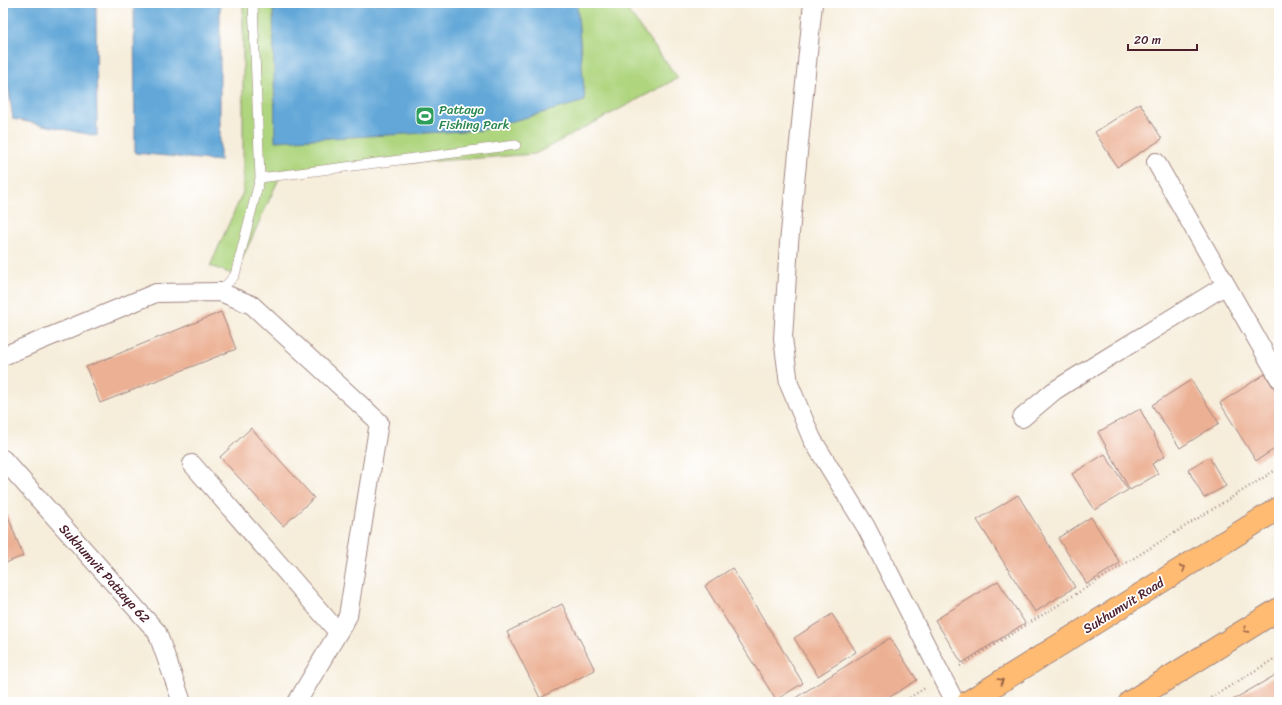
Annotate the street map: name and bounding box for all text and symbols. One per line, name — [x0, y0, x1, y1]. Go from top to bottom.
scale bar — [1128, 26, 1197, 52]
text: 20 m — [1134, 29, 1161, 51]
place label: Pattaya Fishing Park — [439, 98, 510, 136]
sports icon: Pattaya Fishing Park — [414, 105, 436, 127]
street label: Sukhumvit Pattaya 62 — [53, 518, 156, 629]
one-way arrow — [1179, 566, 1186, 573]
street label: Sukhumvit Road — [1078, 571, 1169, 640]
one-way arrow — [1243, 625, 1250, 633]
one-way arrow — [997, 679, 1004, 686]

